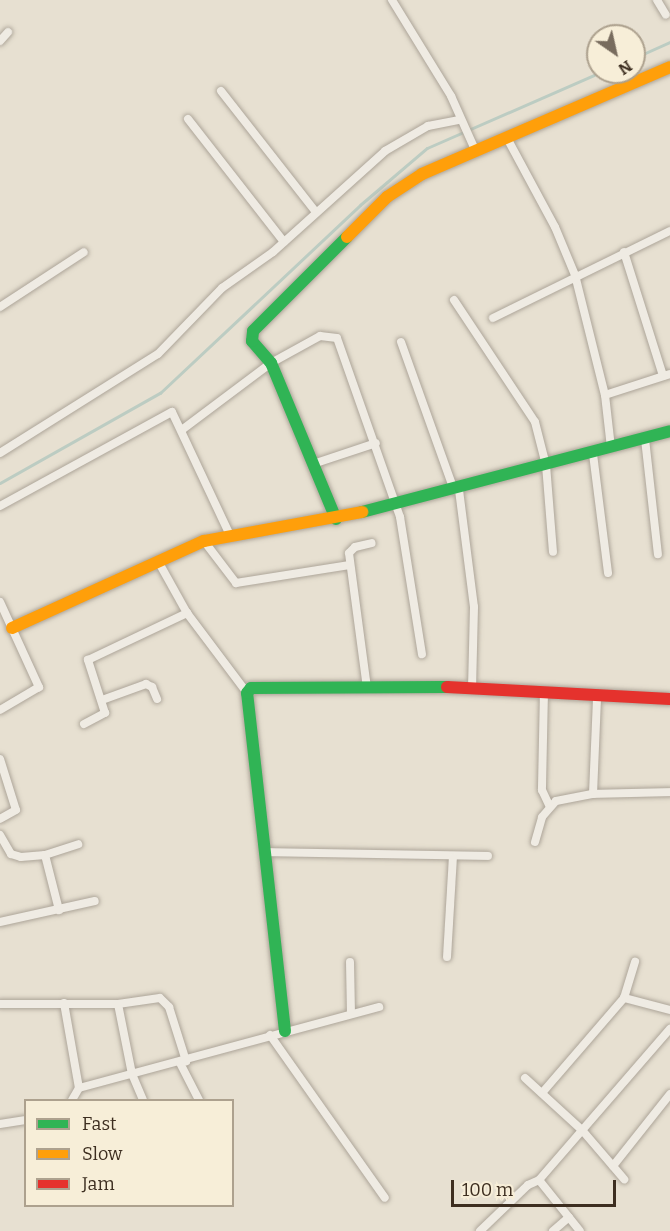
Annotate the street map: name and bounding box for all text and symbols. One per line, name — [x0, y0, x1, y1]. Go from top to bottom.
north arrow — [586, 24, 646, 84]
text: N — [615, 56, 636, 79]
legend — [24, 1099, 234, 1207]
text: Fast — [82, 1113, 117, 1135]
text: Slow — [82, 1143, 122, 1165]
scale bar — [454, 1168, 619, 1206]
text: Jam — [82, 1173, 115, 1195]
text: 100 m — [462, 1179, 513, 1201]

